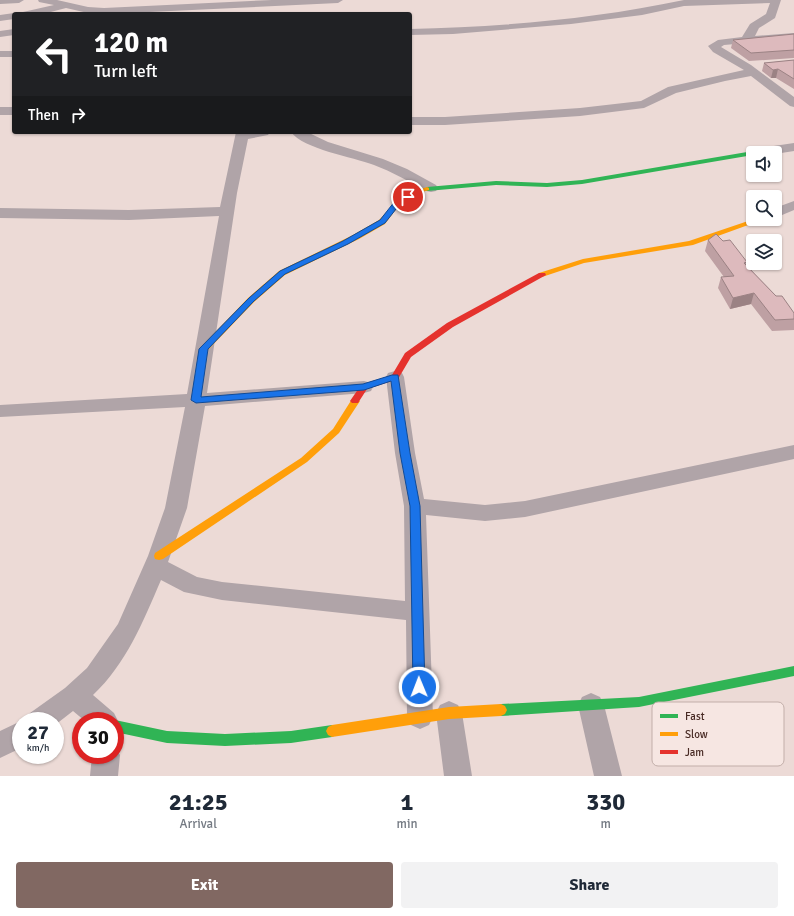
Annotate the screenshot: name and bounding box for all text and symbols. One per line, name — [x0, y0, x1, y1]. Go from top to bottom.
text: 120 m — [94, 26, 168, 60]
icon: left — [28, 28, 80, 80]
text: Turn left — [94, 60, 157, 82]
icon: right — [67, 104, 89, 126]
text: Then — [28, 106, 59, 124]
map controls — [746, 146, 782, 270]
button: sound — [746, 146, 782, 182]
pin — [391, 180, 425, 214]
icon: arrive — [397, 186, 419, 208]
button: search — [746, 190, 782, 226]
button: layers — [746, 234, 782, 270]
position arrow — [398, 666, 440, 708]
legend — [652, 702, 784, 766]
text: Fast — [685, 710, 705, 723]
speed limit sign: 30 — [72, 712, 124, 764]
text: 27 — [27, 720, 49, 745]
text: Slow — [685, 728, 708, 741]
text: km/h — [27, 742, 49, 754]
text: Jam — [685, 746, 704, 759]
text: 21:25 — [169, 787, 228, 817]
text: 1 — [401, 787, 413, 817]
text: 330 — [586, 787, 625, 817]
text: Arrival — [180, 816, 217, 832]
text: min — [397, 816, 418, 832]
text: m — [601, 816, 611, 832]
button: Exit — [16, 862, 393, 908]
button: Share — [401, 862, 778, 908]

